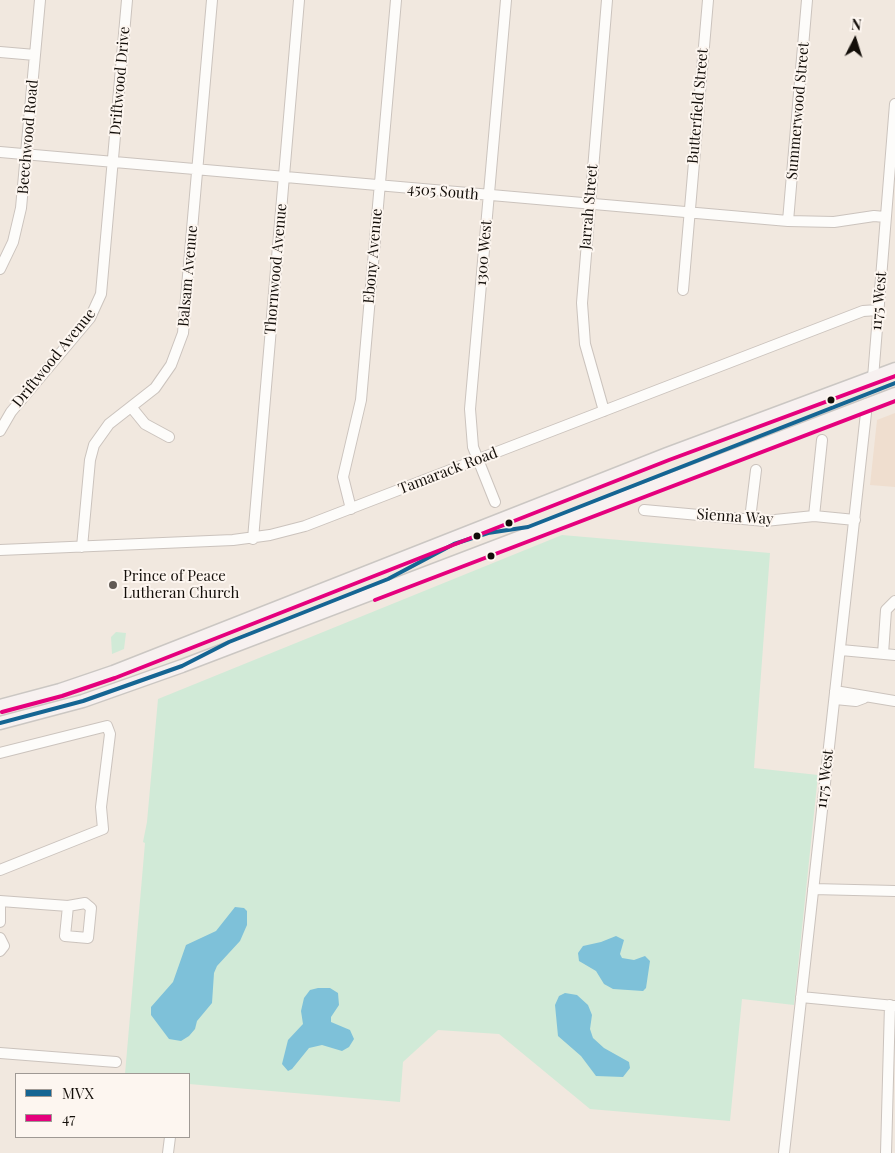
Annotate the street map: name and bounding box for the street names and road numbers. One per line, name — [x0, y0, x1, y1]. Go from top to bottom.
street label: Driftwood Drive — [106, 26, 134, 136]
street label: Summerwood Street — [783, 41, 813, 181]
street label: Butterfield Street — [684, 47, 712, 165]
street label: Beechwood Road — [14, 79, 42, 195]
street label: Jarrah Street — [576, 164, 602, 250]
street label: 4505 South — [406, 180, 480, 204]
street label: Thornwood Avenue — [261, 203, 291, 335]
street label: Ebony Avenue — [360, 208, 386, 304]
street label: 1300 West — [472, 219, 496, 287]
street label: Balsam Avenue — [175, 224, 201, 328]
street label: 1175 West — [867, 271, 891, 331]
street label: Driftwood Avenue — [9, 305, 99, 411]
street label: Tamarack Road — [396, 444, 500, 498]
street label: Sienna Way — [696, 505, 774, 529]
street label: 1175 West — [812, 748, 838, 810]

